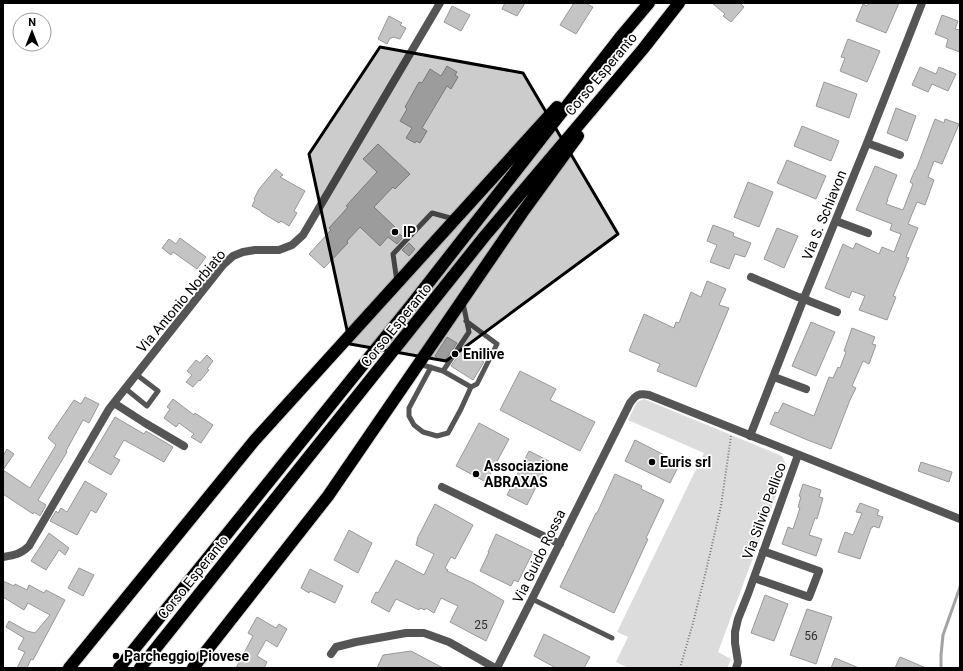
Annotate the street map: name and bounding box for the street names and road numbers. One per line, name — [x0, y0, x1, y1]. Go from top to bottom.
street label: Corso Esperanto — [562, 29, 640, 119]
street label: Via S. Schiavon — [799, 168, 849, 262]
street label: Via Antonio Norbiato — [133, 246, 229, 356]
street label: Corso Esperanto — [357, 280, 435, 370]
street label: Via Silvio Pellico — [739, 460, 789, 562]
street label: Via Guido Rossa — [509, 507, 569, 605]
street label: Corso Esperanto — [154, 532, 232, 622]

